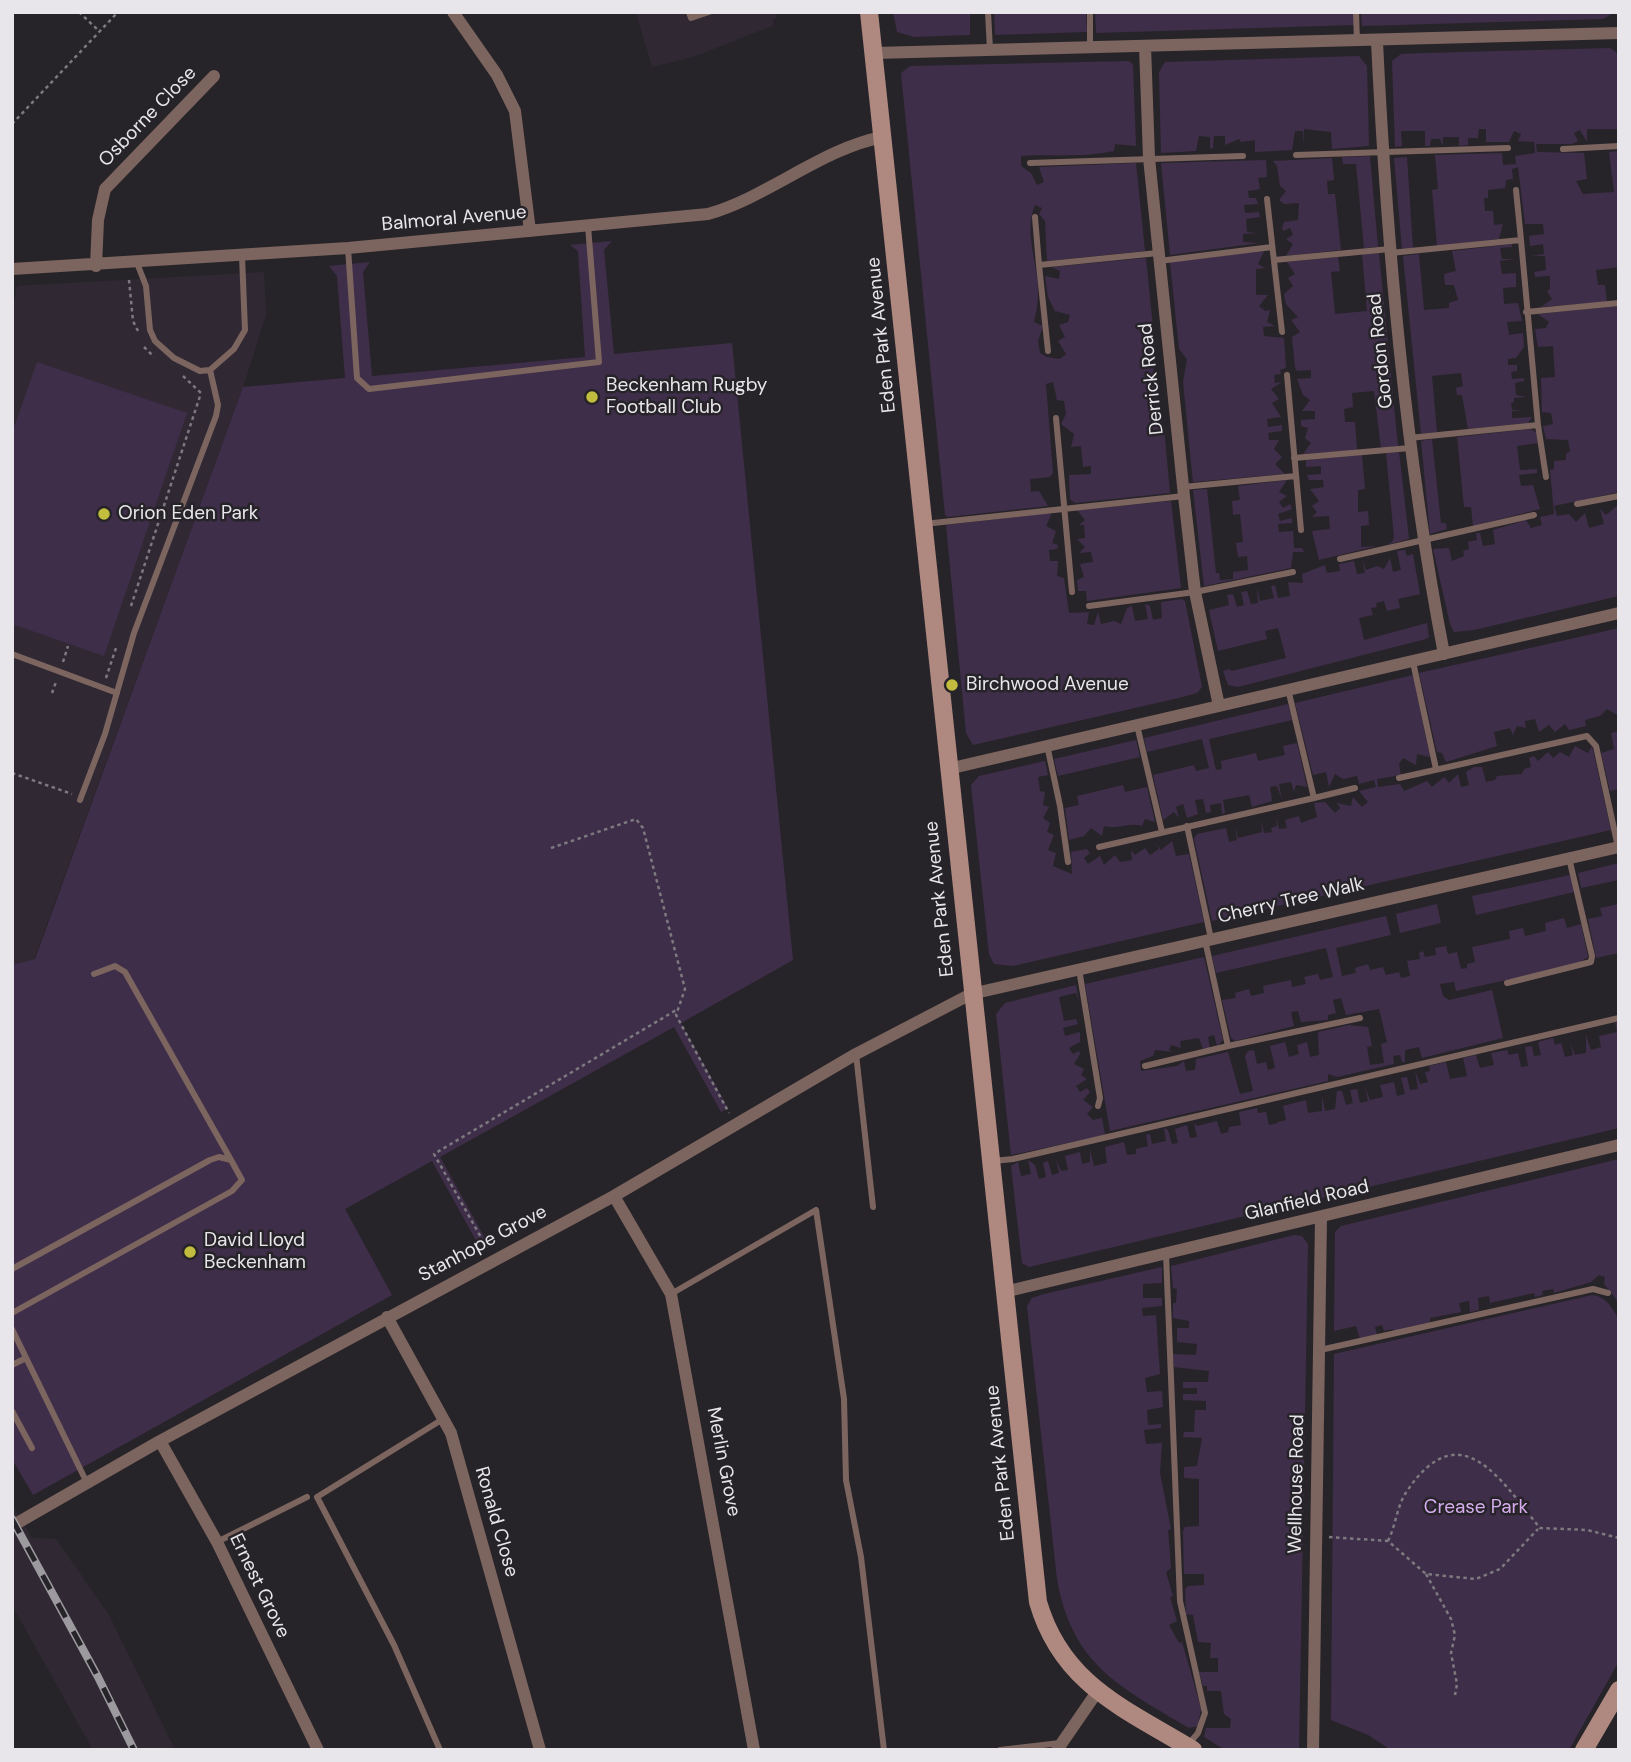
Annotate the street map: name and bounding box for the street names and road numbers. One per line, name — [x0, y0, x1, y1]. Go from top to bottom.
street label: Osborne Close — [94, 62, 202, 172]
street label: Balmoral Avenue — [381, 201, 527, 237]
street label: Eden Park Avenue — [862, 256, 902, 414]
street label: Gordon Road — [1364, 292, 1398, 410]
street label: Derrick Road — [1135, 322, 1169, 436]
street label: Eden Park Avenue — [920, 820, 960, 978]
street label: Cherry Tree Walk — [1216, 873, 1366, 929]
street label: Glanfield Road — [1243, 1176, 1371, 1226]
street label: Stanhope Grove — [415, 1201, 551, 1287]
street label: Eden Park Avenue — [981, 1384, 1021, 1542]
street label: Merlin Grove — [701, 1405, 745, 1519]
street label: Wellhouse Road — [1284, 1414, 1310, 1554]
street label: Ronald Close — [469, 1464, 523, 1580]
street label: Ernest Grove — [224, 1530, 294, 1642]

